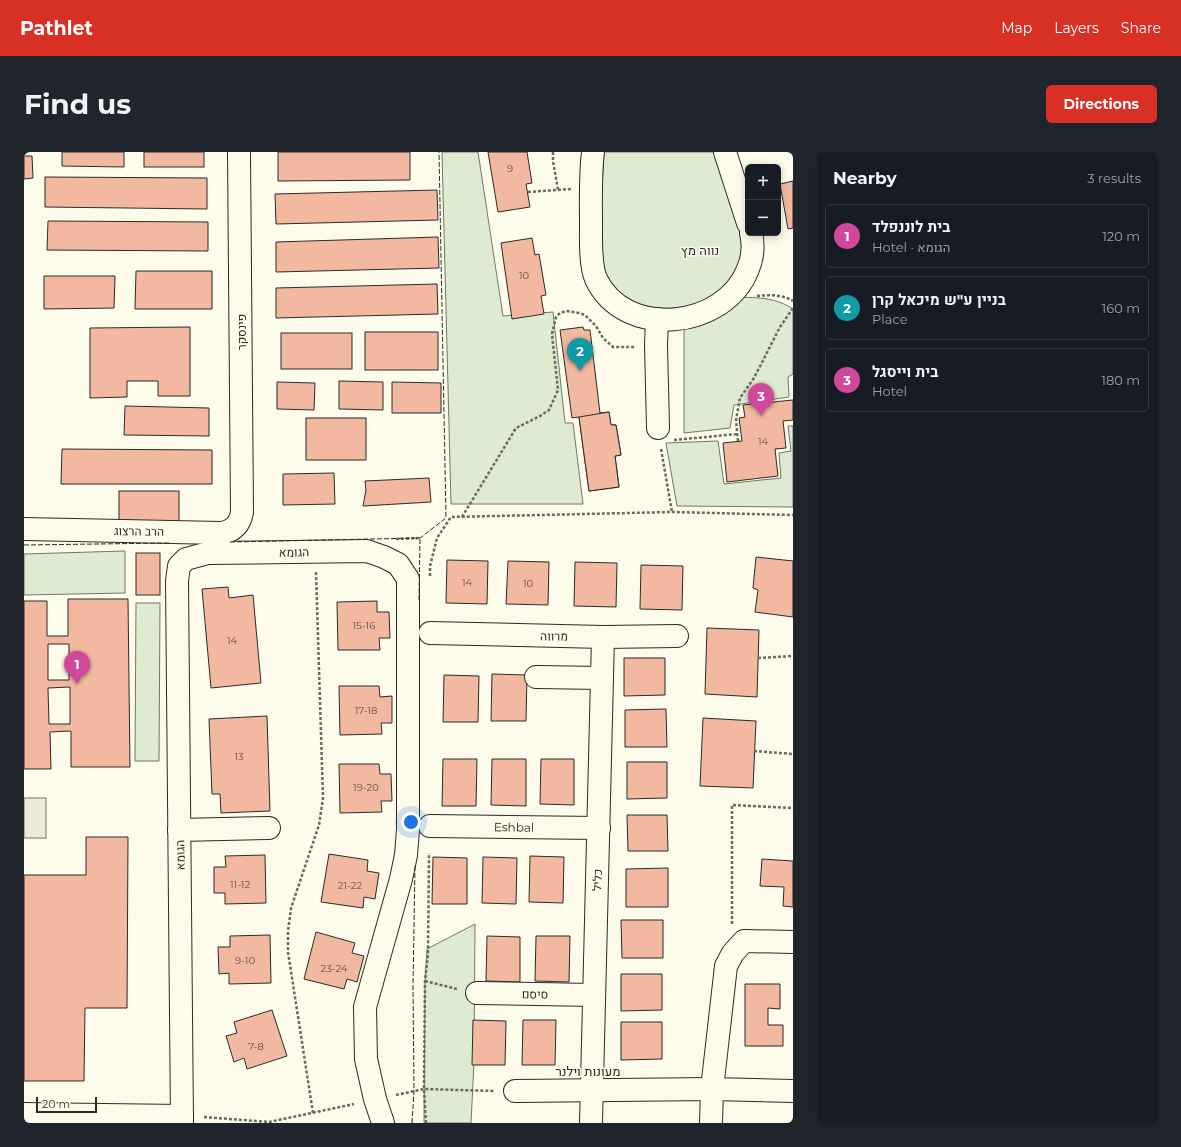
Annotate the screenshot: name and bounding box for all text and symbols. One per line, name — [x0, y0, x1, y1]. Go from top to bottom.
text: Pathlet — [20, 17, 93, 40]
text: Map — [1001, 19, 1032, 37]
text: Layers — [1054, 19, 1099, 37]
text: Share — [1121, 19, 1161, 37]
button: Directions — [1046, 85, 1157, 123]
text: Find us — [24, 87, 131, 121]
house number: 9 — [507, 162, 513, 175]
map controls — [745, 164, 781, 236]
button: + — [745, 164, 781, 200]
text: Nearby — [833, 168, 897, 188]
text: 3 results — [1087, 170, 1141, 186]
button: − — [745, 200, 781, 236]
text: בית לוננפלד — [872, 217, 950, 236]
text: 1 — [844, 228, 850, 244]
text: 120 m — [1102, 228, 1140, 244]
text: Hotel · הגומא — [872, 239, 950, 255]
district label: נווה מץ — [681, 242, 719, 258]
house number: 10 — [519, 269, 529, 282]
text: בניין ע"ש מיכאל קרן — [872, 290, 1006, 309]
text: 2 — [843, 300, 851, 316]
text: 160 m — [1102, 300, 1140, 316]
text: Place — [872, 311, 908, 327]
street label: פינסקר — [234, 314, 249, 350]
pin: 2 — [567, 338, 593, 371]
text: בית וייסגל — [872, 362, 938, 381]
text: 3 — [843, 372, 851, 388]
text: 180 m — [1101, 372, 1140, 388]
pin: 3 — [748, 383, 774, 416]
text: Hotel — [872, 383, 907, 399]
house number: 14 — [758, 435, 768, 448]
street label: הרב הרצוג — [114, 523, 164, 539]
street label: הגומא — [279, 544, 309, 560]
house number: 14 — [462, 576, 472, 589]
house number: 10 — [523, 577, 533, 590]
house number: 15-16 — [353, 619, 375, 632]
street label: מרווה — [540, 628, 568, 644]
house number: 14 — [227, 634, 237, 647]
pin: 1 — [64, 651, 90, 684]
house number: 17-18 — [355, 704, 377, 717]
house number: 13 — [234, 750, 244, 763]
house number: 19-20 — [353, 781, 379, 794]
your location — [401, 812, 421, 832]
street label: Eshbal — [494, 819, 534, 835]
street label: הגומא — [172, 840, 188, 870]
street label: כליל — [589, 869, 605, 891]
house number: 11-12 — [230, 878, 250, 891]
house number: 21-22 — [338, 879, 362, 892]
house number: 9-10 — [235, 954, 255, 967]
house number: 23-24 — [320, 962, 348, 975]
street label: סיסם — [522, 986, 548, 1002]
house number: 7-8 — [248, 1040, 264, 1053]
district label: מעונות וילנר — [555, 1063, 621, 1079]
scale bar — [36, 1095, 97, 1114]
text: 20 m — [42, 1097, 70, 1111]

